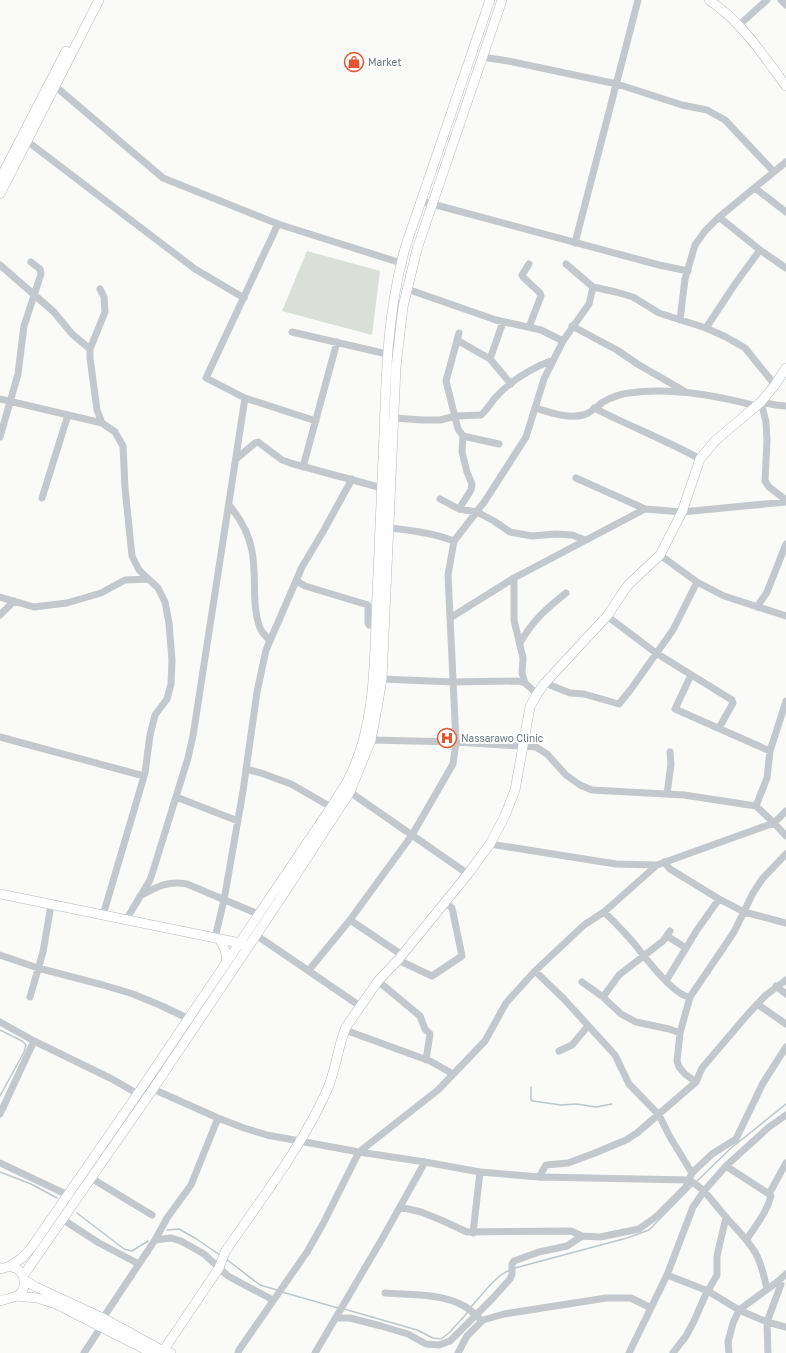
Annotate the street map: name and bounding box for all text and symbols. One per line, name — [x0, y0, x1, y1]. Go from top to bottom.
shop icon: Market — [343, 51, 365, 73]
place label: Market — [368, 56, 401, 68]
hospital icon: Nassarawo Clinic — [436, 727, 458, 749]
place label: Nassarawo Clinic — [461, 732, 544, 744]

